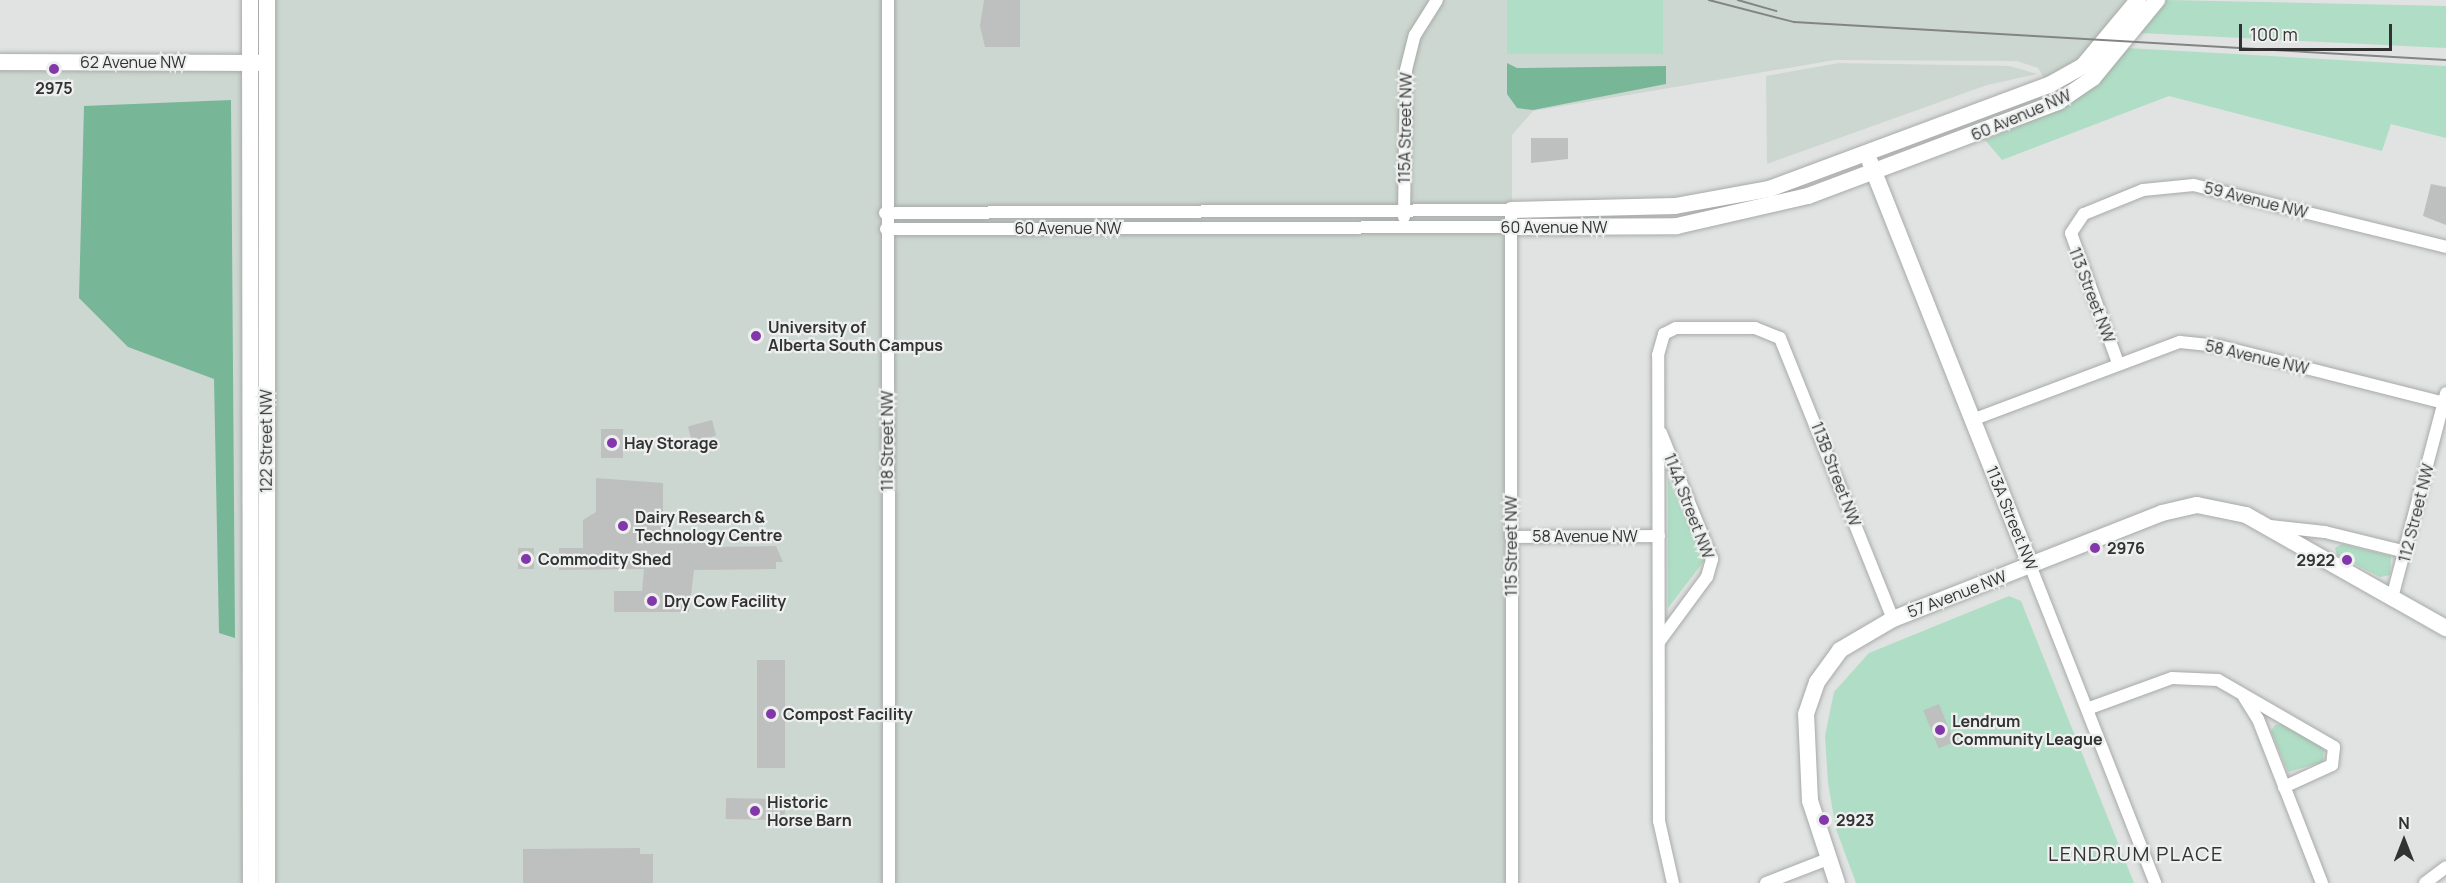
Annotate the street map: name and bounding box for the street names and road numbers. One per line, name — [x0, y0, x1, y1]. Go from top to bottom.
street label: 62 Avenue NW — [80, 52, 186, 72]
street label: 115A Street NW — [1394, 72, 1416, 184]
street label: 60 Avenue NW — [1968, 85, 2074, 145]
street label: 59 Avenue NW — [2202, 178, 2310, 222]
street label: 60 Avenue NW — [1501, 217, 1607, 237]
street label: 60 Avenue NW — [1015, 218, 1121, 238]
street label: 113 Street NW — [2065, 245, 2119, 345]
street label: 58 Avenue NW — [2203, 336, 2311, 378]
street label: 122 Street NW — [256, 389, 276, 493]
street label: 118 Street NW — [877, 390, 897, 492]
street label: 113B Street NW — [1807, 419, 1865, 529]
street label: 114A Street NW — [1660, 451, 1718, 561]
street label: 112 Street NW — [2394, 462, 2438, 564]
street label: 113A Street NW — [1982, 463, 2042, 573]
street label: 115 Street NW — [1501, 495, 1521, 597]
street label: 58 Avenue NW — [1532, 526, 1638, 546]
street label: 57 Avenue NW — [1905, 566, 2009, 622]

